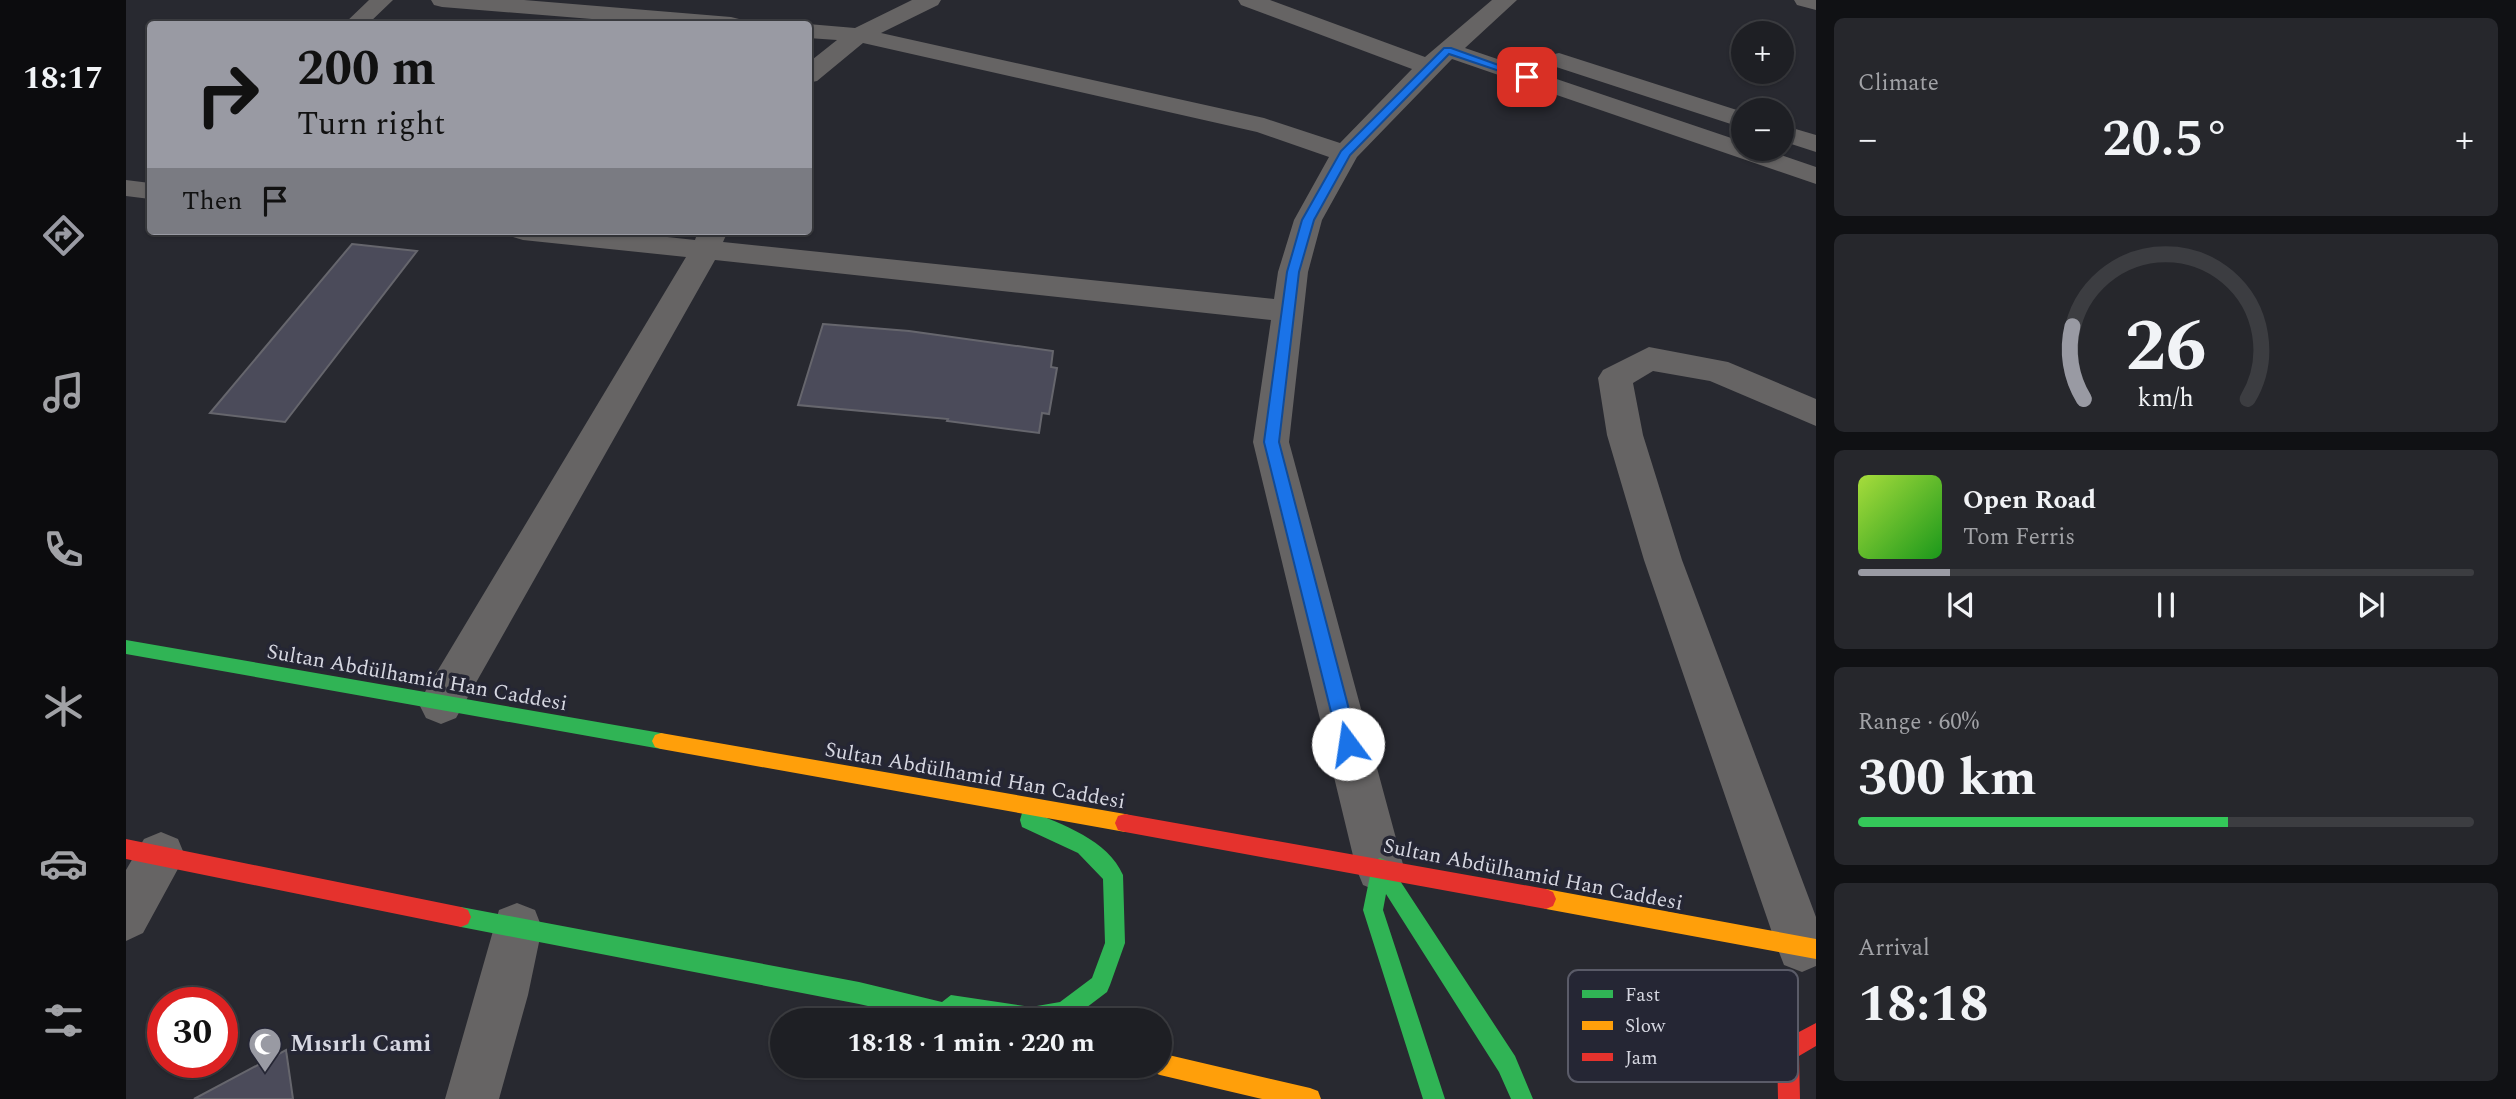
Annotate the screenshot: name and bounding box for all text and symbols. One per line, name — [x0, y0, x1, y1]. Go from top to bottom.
map controls — [1731, 21, 1794, 161]
button: + — [1731, 21, 1794, 84]
text: 200 m — [297, 32, 436, 107]
pin — [1497, 47, 1557, 107]
icon: right — [182, 49, 273, 140]
text: 18:17 — [23, 54, 103, 103]
icon: arrive — [1508, 58, 1546, 96]
text: Climate — [1858, 66, 1939, 101]
button: − — [1731, 98, 1794, 161]
text: Turn right — [297, 100, 445, 149]
text: 20.5° — [2102, 100, 2230, 179]
text: − — [1858, 111, 1877, 169]
text: + — [2455, 111, 2474, 169]
text: Then — [182, 181, 242, 221]
icon: arrive — [256, 182, 294, 220]
icon: directions — [39, 211, 88, 260]
text: 26 — [2125, 293, 2207, 404]
icon: music — [39, 368, 88, 417]
text: km/h — [2138, 380, 2194, 418]
text: Open Road — [1963, 480, 2096, 520]
text: Tom Ferris — [1963, 520, 2075, 555]
icon: phone — [39, 525, 88, 574]
icon: previous — [1942, 586, 1980, 624]
icon: pause — [2147, 586, 2185, 624]
icon: next — [2352, 586, 2390, 624]
street label: Sultan Abdülhamid Han Caddesi — [264, 636, 570, 720]
icon: climate — [39, 682, 88, 731]
text: Range · 60% — [1858, 705, 1979, 740]
position arrow — [1311, 707, 1385, 781]
street label: Sultan Abdülhamid Han Caddesi — [822, 734, 1128, 818]
text: 300 km — [1858, 739, 2037, 818]
street label: Sultan Abdülhamid Han Caddesi — [1380, 830, 1686, 920]
icon: car — [39, 839, 88, 888]
text: Arrival — [1858, 931, 1930, 966]
text: 18:18 — [1858, 965, 1989, 1044]
legend — [1568, 970, 1798, 1082]
text: Fast — [1625, 981, 1661, 1010]
speed limit sign: 30 — [147, 987, 238, 1078]
icon: filters — [39, 996, 88, 1045]
text: Slow — [1625, 1012, 1666, 1041]
text: 18:18 · 1 min · 220 m — [847, 1023, 1095, 1063]
mosque icon: Mısırlı Cami — [246, 1025, 284, 1074]
place label: Mısırlı Cami — [290, 1026, 431, 1062]
text: Jam — [1625, 1044, 1657, 1073]

